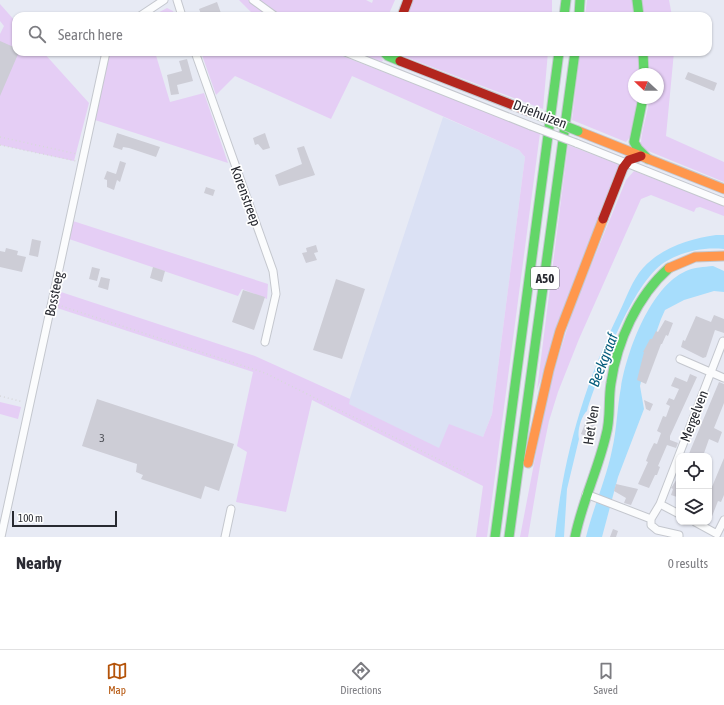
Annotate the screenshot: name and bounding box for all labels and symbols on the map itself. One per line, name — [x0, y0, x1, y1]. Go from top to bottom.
north arrow — [628, 68, 664, 104]
street label: Driehuizen — [511, 96, 569, 132]
street label: Korenstreep — [228, 164, 264, 229]
road number: A50 — [531, 267, 559, 289]
street label: Bossteeg — [41, 270, 67, 318]
water label: Beekgraaf — [585, 330, 621, 389]
street label: Mergelven — [677, 388, 711, 444]
street label: Het Ven — [580, 404, 602, 446]
house number: 3 — [99, 431, 105, 445]
scale bar — [12, 509, 117, 528]

